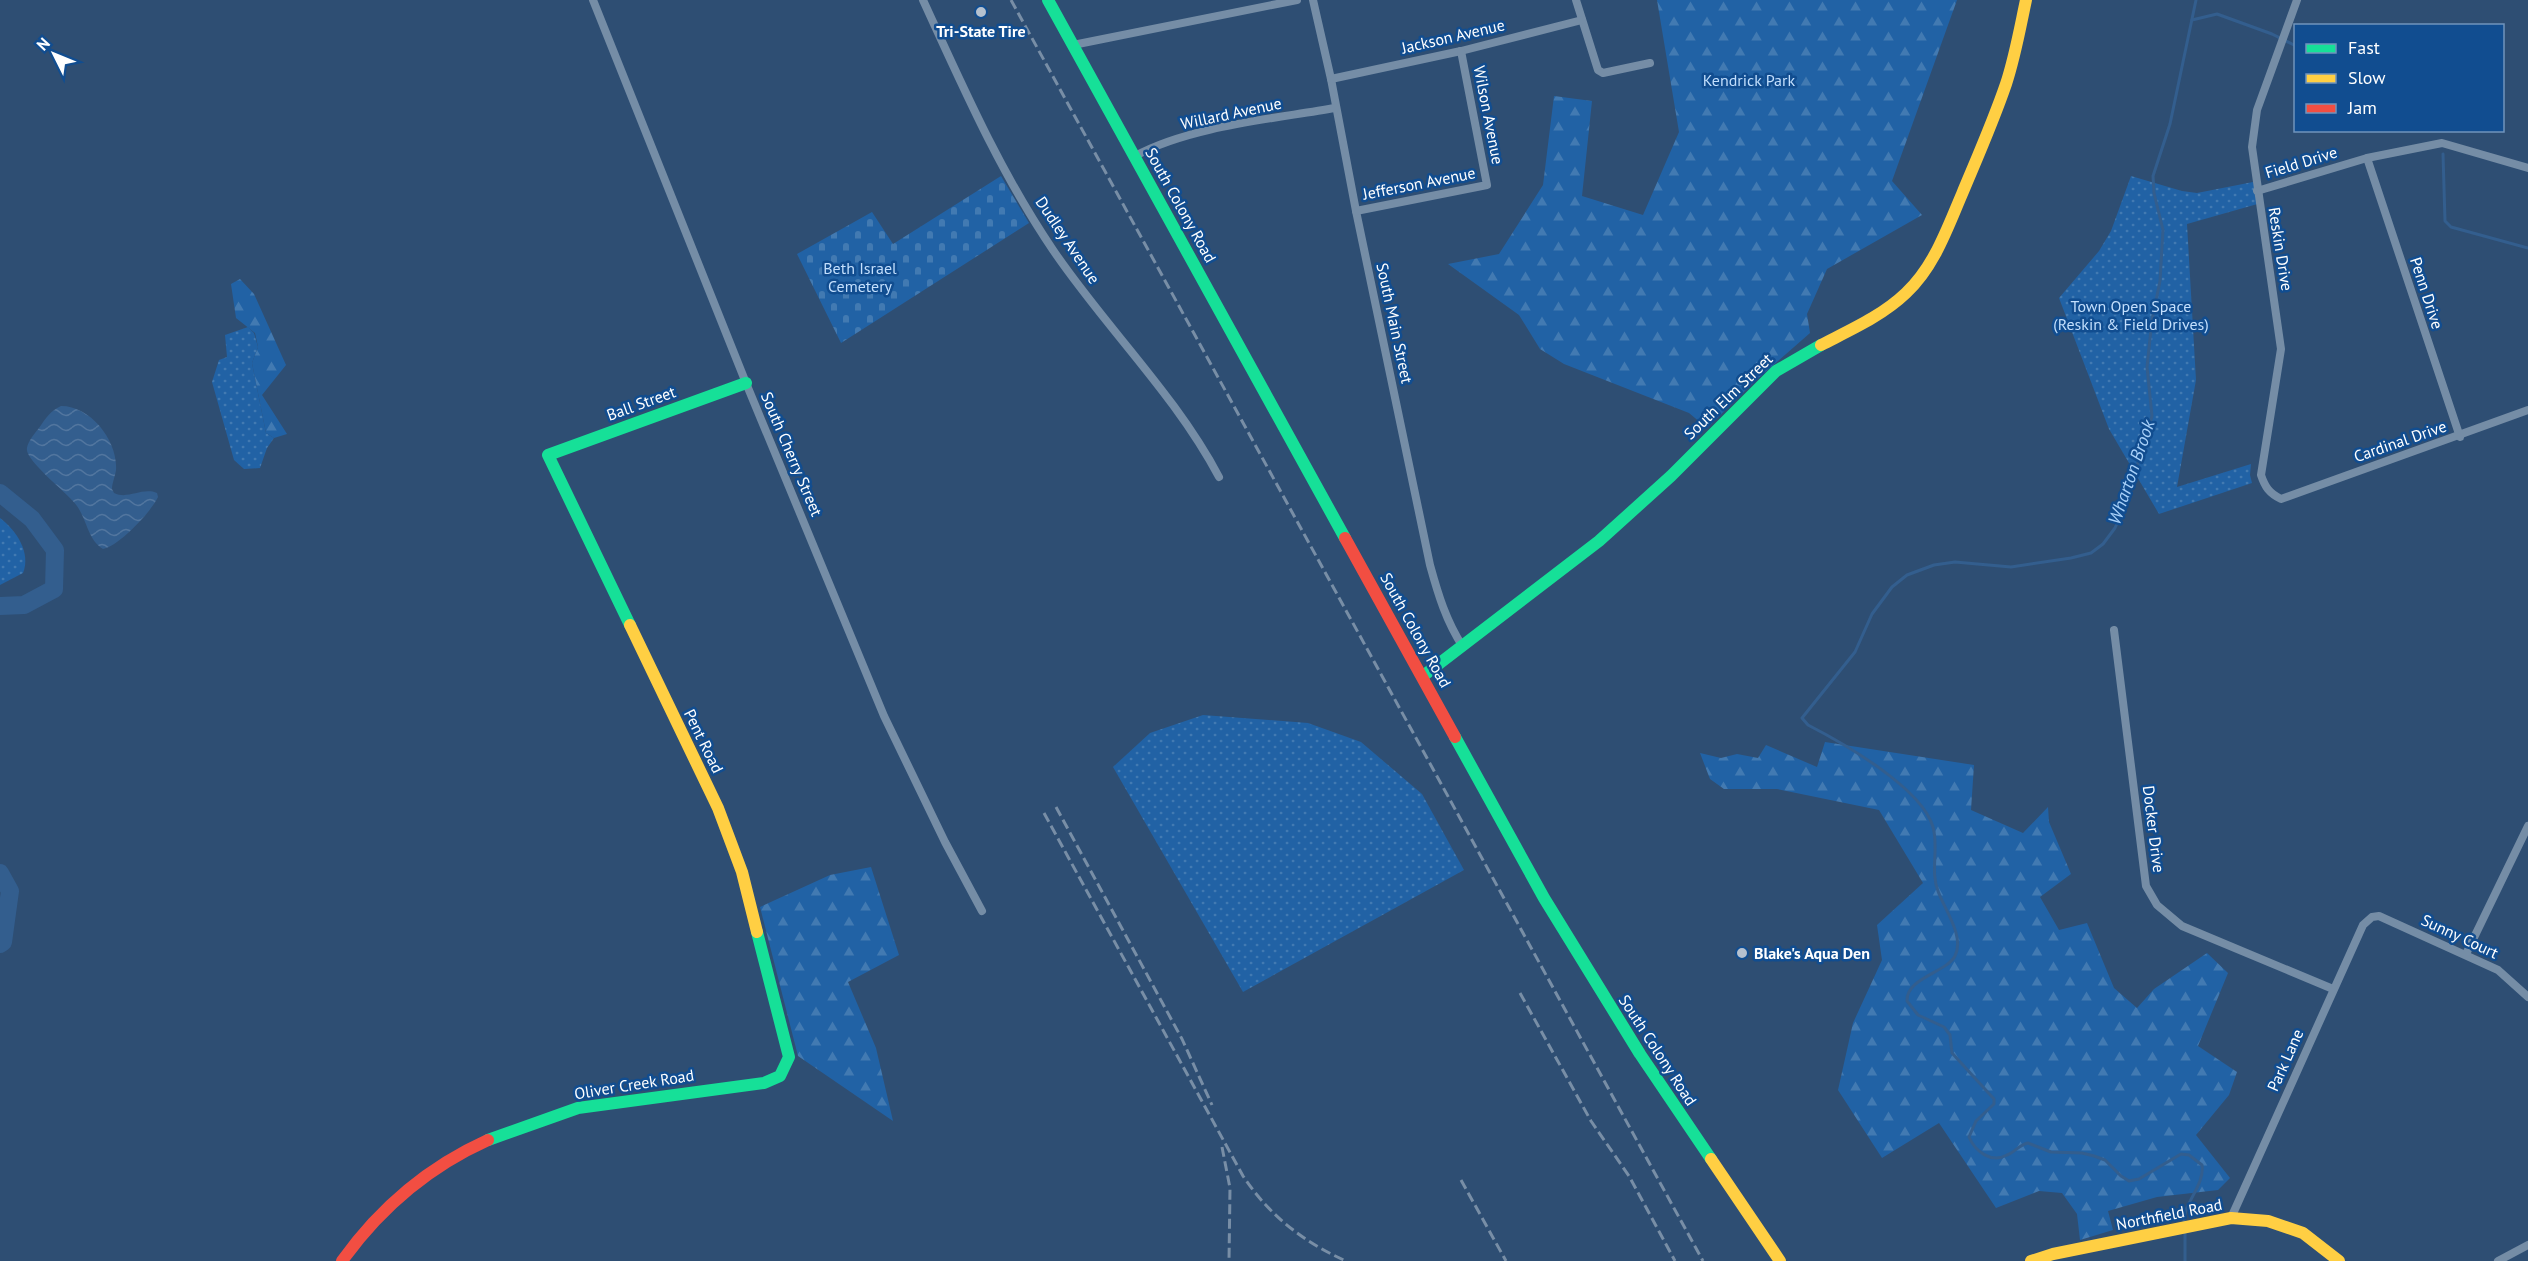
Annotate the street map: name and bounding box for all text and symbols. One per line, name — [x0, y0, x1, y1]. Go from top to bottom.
marker: Tri-State Tire — [974, 5, 988, 19]
street label: Jackson Avenue — [1398, 14, 1507, 58]
place label: Tri-State Tire — [936, 21, 1026, 41]
north arrow — [24, 24, 84, 84]
legend — [2294, 24, 2504, 132]
text: N — [32, 33, 54, 54]
text: Fast — [2348, 36, 2380, 59]
street label: Wilson Avenue — [1470, 64, 1508, 166]
text: Slow — [2348, 66, 2386, 89]
park label: Kendrick Park — [1703, 70, 1795, 90]
street label: Willard Avenue — [1179, 93, 1283, 133]
text: Jam — [2347, 96, 2377, 119]
street label: Field Drive — [2263, 142, 2339, 182]
street label: South Colony Road — [1141, 144, 1221, 266]
street label: Jefferson Avenue — [1360, 162, 1477, 204]
street label: Dudley Avenue — [1032, 193, 1104, 287]
street label: Reskin Drive — [2265, 206, 2297, 292]
street label: Penn Drive — [2406, 255, 2448, 331]
park label: Beth Israel Cemetery — [823, 258, 897, 296]
street label: South Main Street — [1372, 261, 1418, 386]
park label: Town Open Space (Reskin & Field Drives) — [2053, 296, 2209, 334]
street label: South Elm Street — [1680, 348, 1777, 443]
street label: Ball Street — [604, 381, 679, 425]
street label: South Cherry Street — [757, 389, 827, 520]
water label: Wharton Brook — [2102, 416, 2160, 527]
street label: Cardinal Drive — [2351, 416, 2449, 466]
street label: South Colony Road — [1376, 569, 1456, 691]
street label: Pent Road — [680, 706, 728, 776]
street label: Docker Drive — [2139, 784, 2169, 874]
street label: Sunny Court — [2418, 909, 2502, 963]
place label: Blake's Aqua Den — [1754, 943, 1870, 963]
marker: Blake's Aqua Den — [1735, 946, 1749, 960]
street label: South Colony Road — [1615, 991, 1701, 1109]
street label: Park Lane — [2262, 1026, 2308, 1094]
street label: Oliver Creek Road — [573, 1065, 695, 1103]
street label: Northfield Road — [2114, 1194, 2224, 1234]

